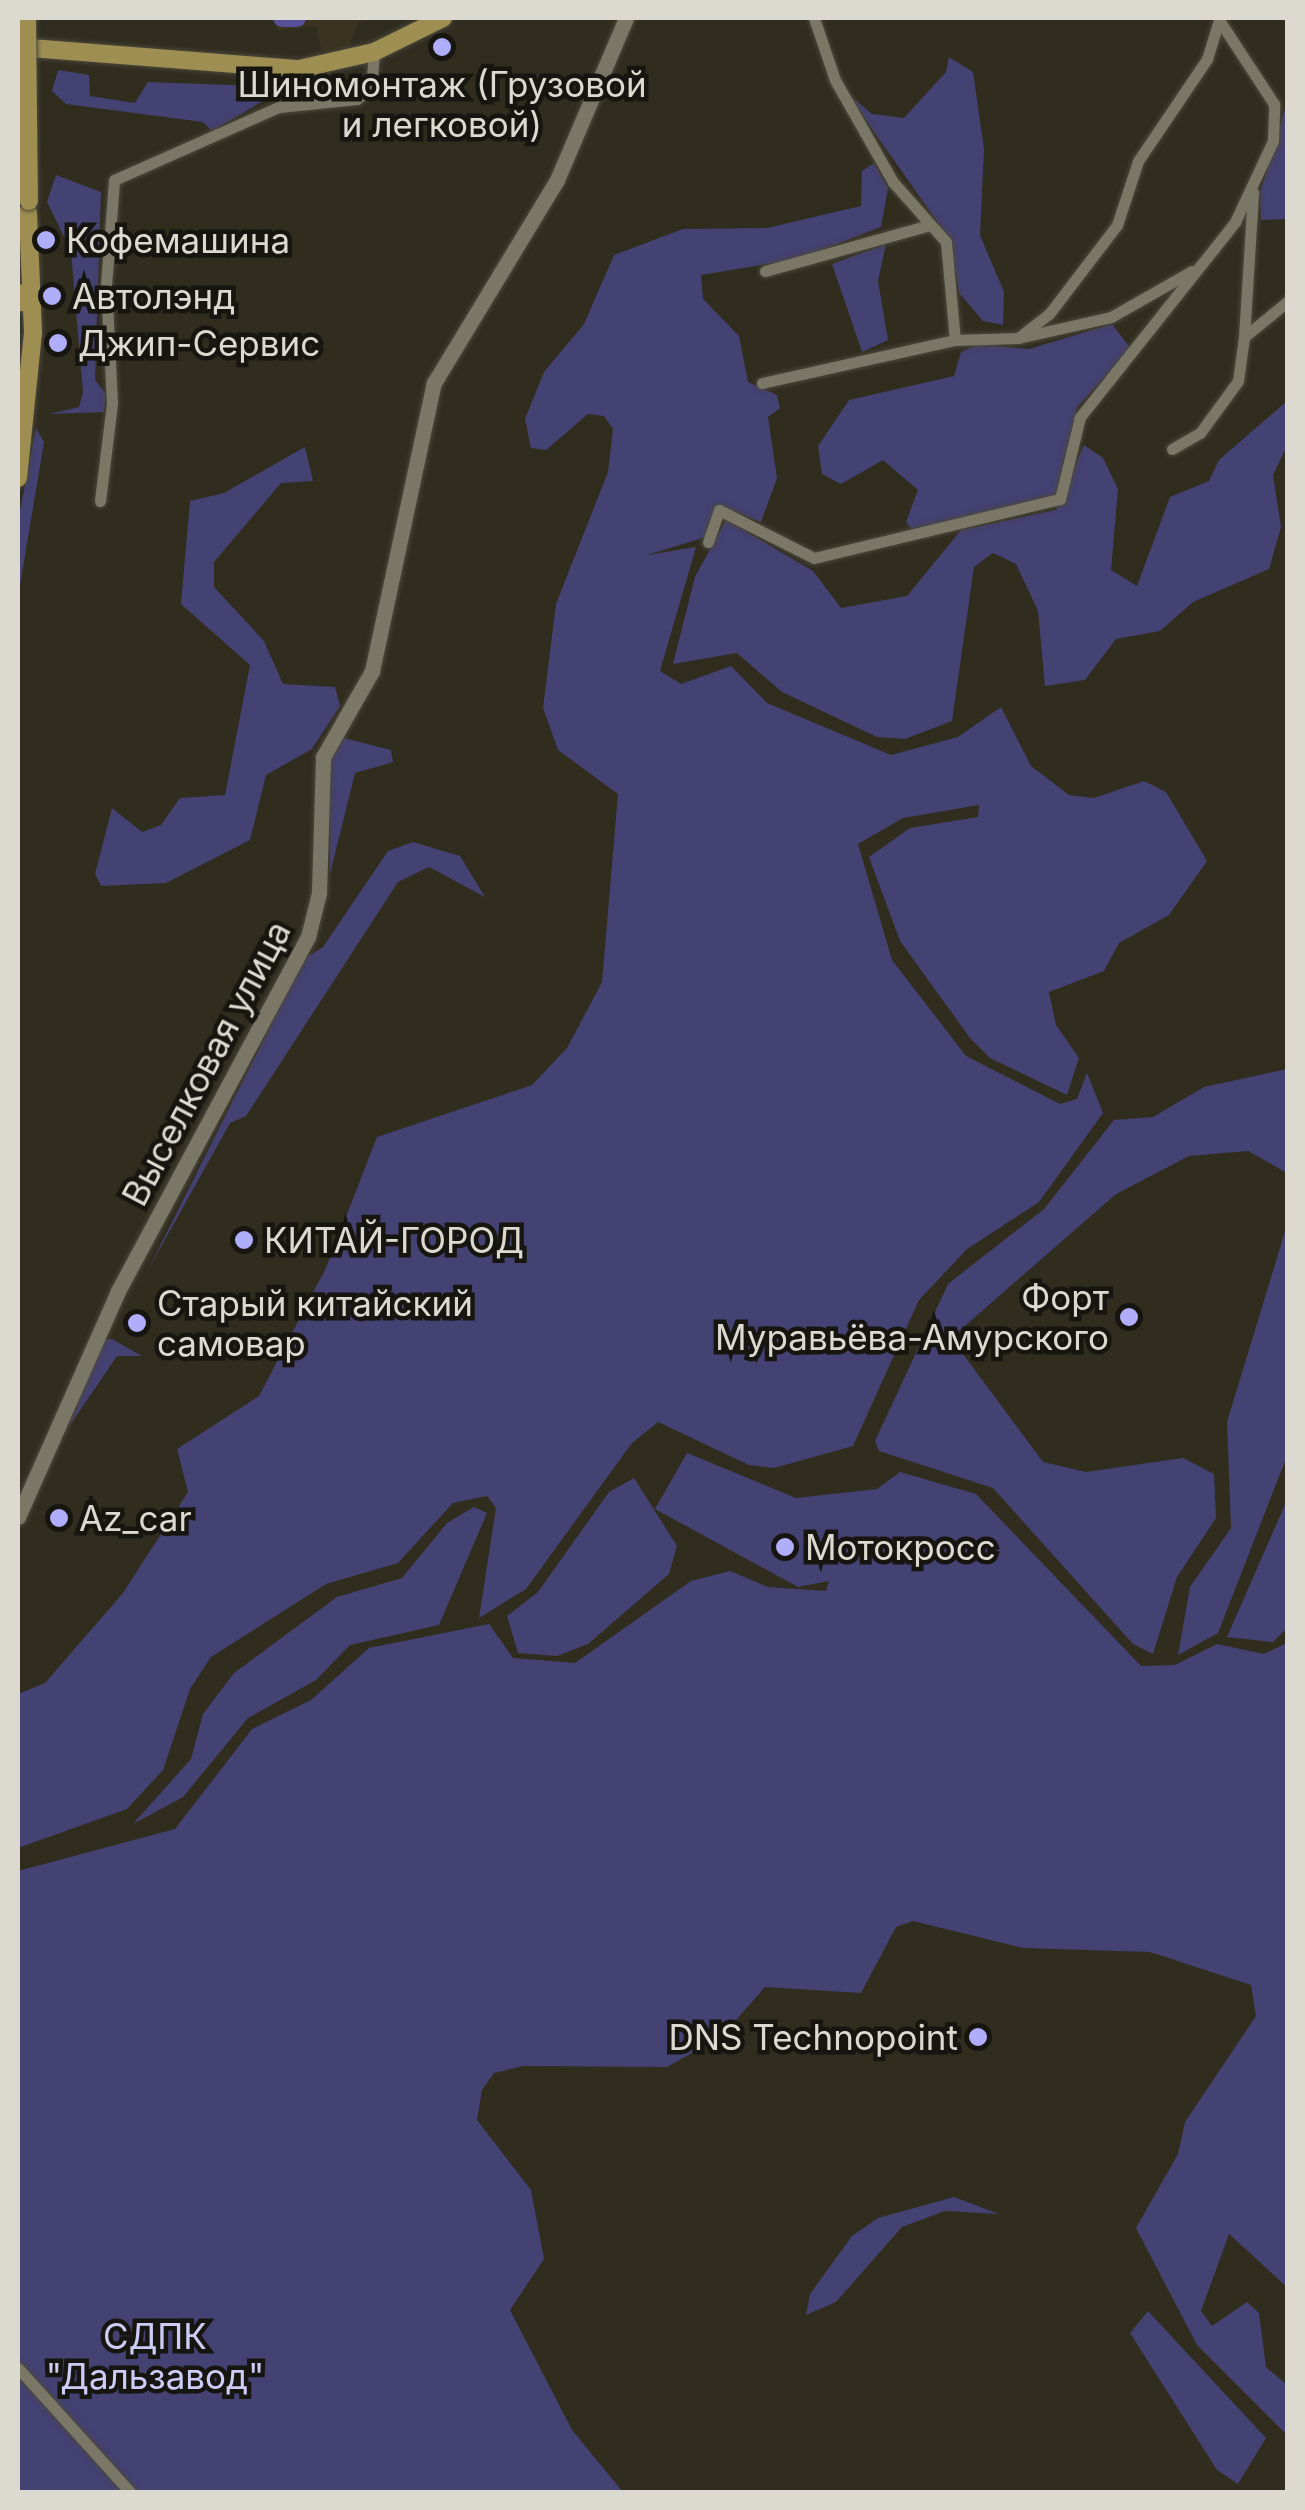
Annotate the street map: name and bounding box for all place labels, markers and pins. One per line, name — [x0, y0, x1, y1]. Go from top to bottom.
marker: Шиномонтаж (Грузовой и легковой) — [431, 36, 453, 58]
place label: Шиномонтаж (Грузовой и легковой) — [237, 63, 647, 145]
place label: Кофемашина — [66, 219, 290, 261]
marker: Кофемашина — [35, 229, 57, 251]
place label: Автолэнд — [72, 275, 235, 317]
marker: Автолэнд — [41, 285, 63, 307]
place label: Джип-Сервис — [78, 322, 320, 364]
marker: Джип-Сервис — [47, 332, 69, 354]
place label: КИТАЙ-ГОРОД — [264, 1219, 524, 1261]
marker: КИТАЙ-ГОРОД — [233, 1229, 255, 1251]
place label: Форт Муравьёва-Амурского — [715, 1276, 1109, 1358]
place label: Старый китайский самовар — [157, 1282, 473, 1364]
marker: Форт Муравьёва-Амурского — [1118, 1306, 1140, 1328]
marker: Старый китайский самовар — [126, 1312, 148, 1334]
place label: Az_car — [79, 1497, 192, 1539]
marker: Az_car — [48, 1507, 70, 1529]
place label: Мотокросс — [805, 1526, 996, 1568]
marker: Мотокросс — [774, 1536, 796, 1558]
place label: DNS Technopoint — [668, 2016, 958, 2058]
marker: DNS Technopoint — [967, 2026, 989, 2048]

